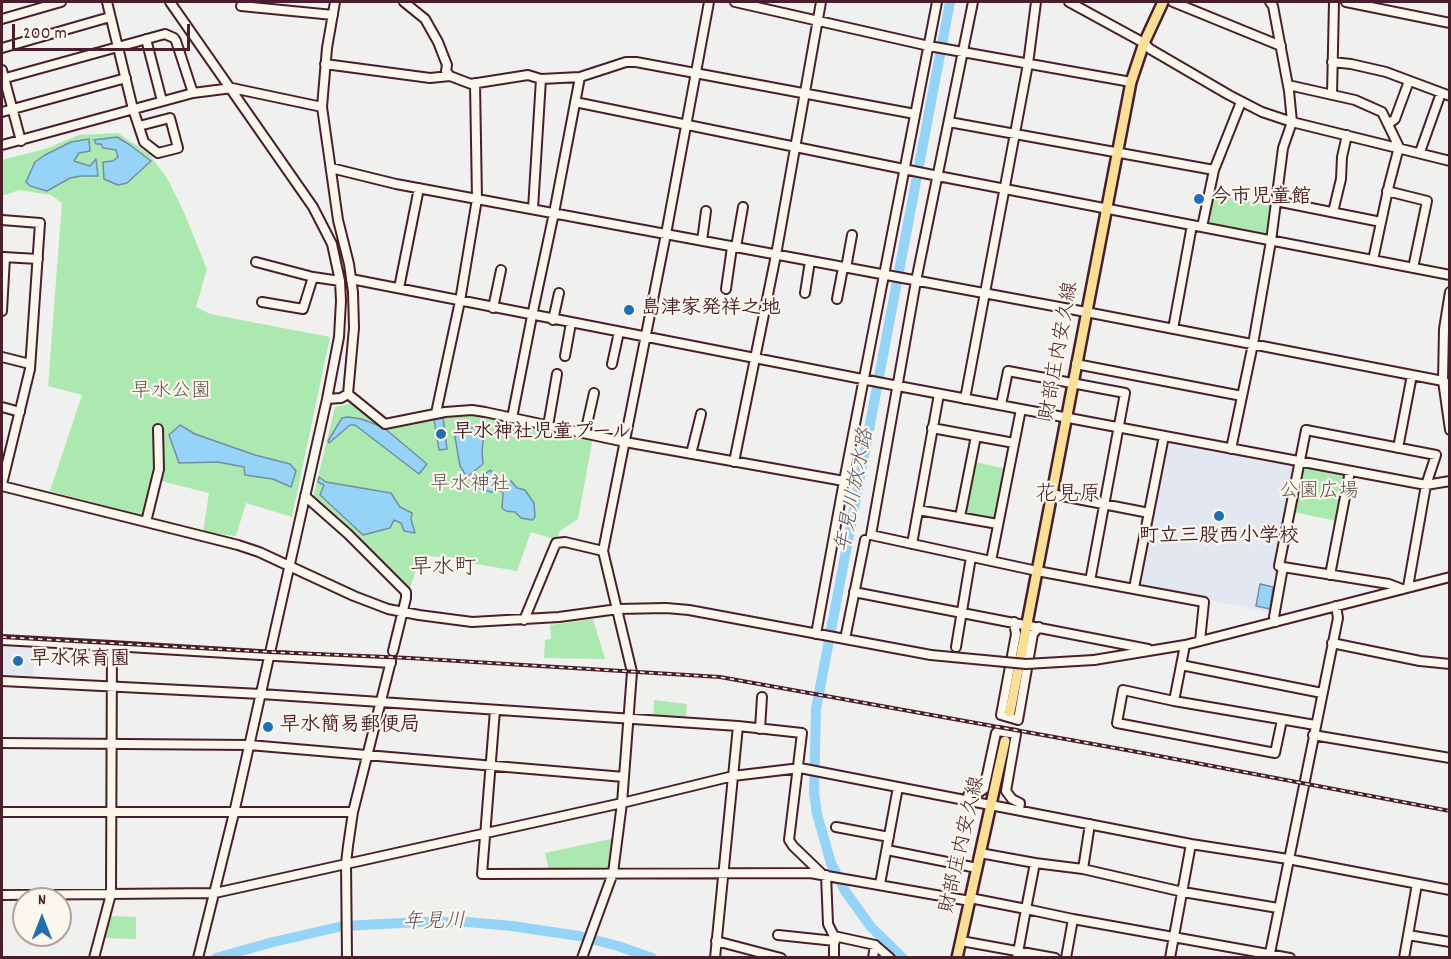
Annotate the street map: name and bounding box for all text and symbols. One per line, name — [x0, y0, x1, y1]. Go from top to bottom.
scale bar — [15, 12, 194, 50]
text: 200 m — [23, 22, 67, 47]
place label: 今市児童館 — [1211, 187, 1311, 211]
marker: 今市児童館 — [1192, 192, 1206, 206]
street label: 財部庄内安久線 — [1037, 280, 1085, 422]
place label: 島津家発祥之地 — [641, 298, 781, 322]
marker: 島津家発祥之地 — [622, 303, 636, 317]
park label: 早水公園 — [131, 381, 211, 405]
place label: 早水神社児童プール — [453, 422, 632, 446]
marker: 早水神社児童プール — [434, 427, 448, 441]
water label: 年見川放水路 — [833, 427, 881, 555]
park label: 早水神社 — [430, 474, 510, 498]
park label: 公園広場 — [1279, 481, 1359, 505]
district label: 花見原 — [1035, 484, 1101, 510]
marker: 町立三股西小学校 — [1212, 509, 1226, 523]
place label: 町立三股西小学校 — [1139, 526, 1299, 550]
district label: 早水町 — [410, 557, 476, 583]
place label: 早水保育園 — [30, 649, 130, 673]
marker: 早水保育園 — [11, 654, 25, 668]
place label: 早水簡易郵便局 — [280, 715, 420, 739]
marker: 早水簡易郵便局 — [261, 720, 275, 734]
street label: 財部庄内安久線 — [937, 774, 991, 916]
north arrow — [12, 887, 72, 947]
text: N — [38, 889, 46, 912]
water label: 年見川 — [402, 911, 466, 937]

